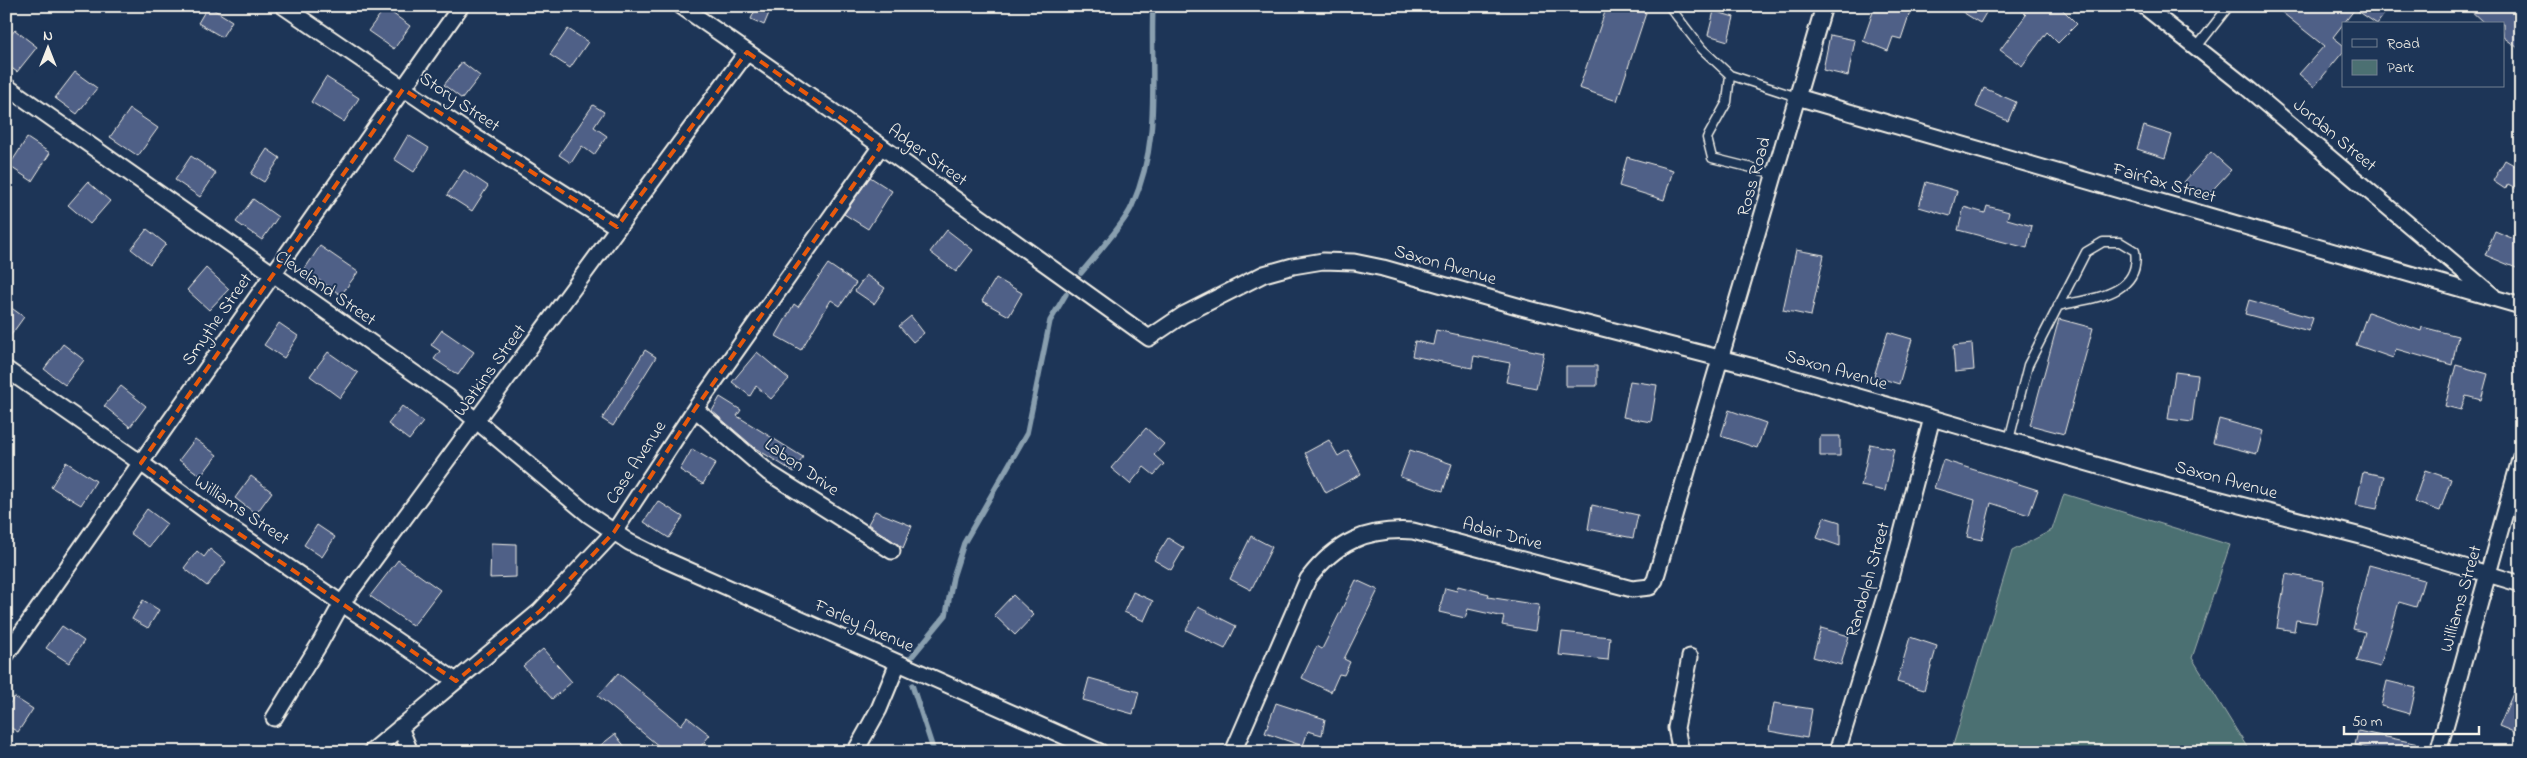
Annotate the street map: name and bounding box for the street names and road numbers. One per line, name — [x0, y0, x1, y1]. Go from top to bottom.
street label: Story Street — [413, 66, 505, 140]
street label: Jordan Street — [2286, 93, 2382, 179]
street label: Adger Street — [881, 118, 972, 195]
street label: Ross Road — [1731, 134, 1779, 220]
street label: Fairfax Street — [2108, 157, 2219, 211]
street label: Saxon Avenue — [1391, 239, 1500, 293]
street label: Cleveland Street — [269, 244, 381, 334]
street label: Smythe Street — [176, 268, 260, 372]
street label: Watkins Street — [449, 319, 533, 423]
street label: Saxon Avenue — [1782, 344, 1891, 398]
street label: Case Avenue — [600, 415, 674, 510]
street label: Labon Drive — [758, 433, 845, 504]
street label: Saxon Avenue — [2172, 455, 2281, 507]
street label: Williams Street — [188, 469, 294, 553]
street label: Adair Drive — [1459, 512, 1546, 558]
street label: Randolph Street — [1840, 520, 1898, 640]
street label: Williams Street — [2434, 543, 2490, 655]
street label: Farley Avenue — [809, 593, 919, 661]

